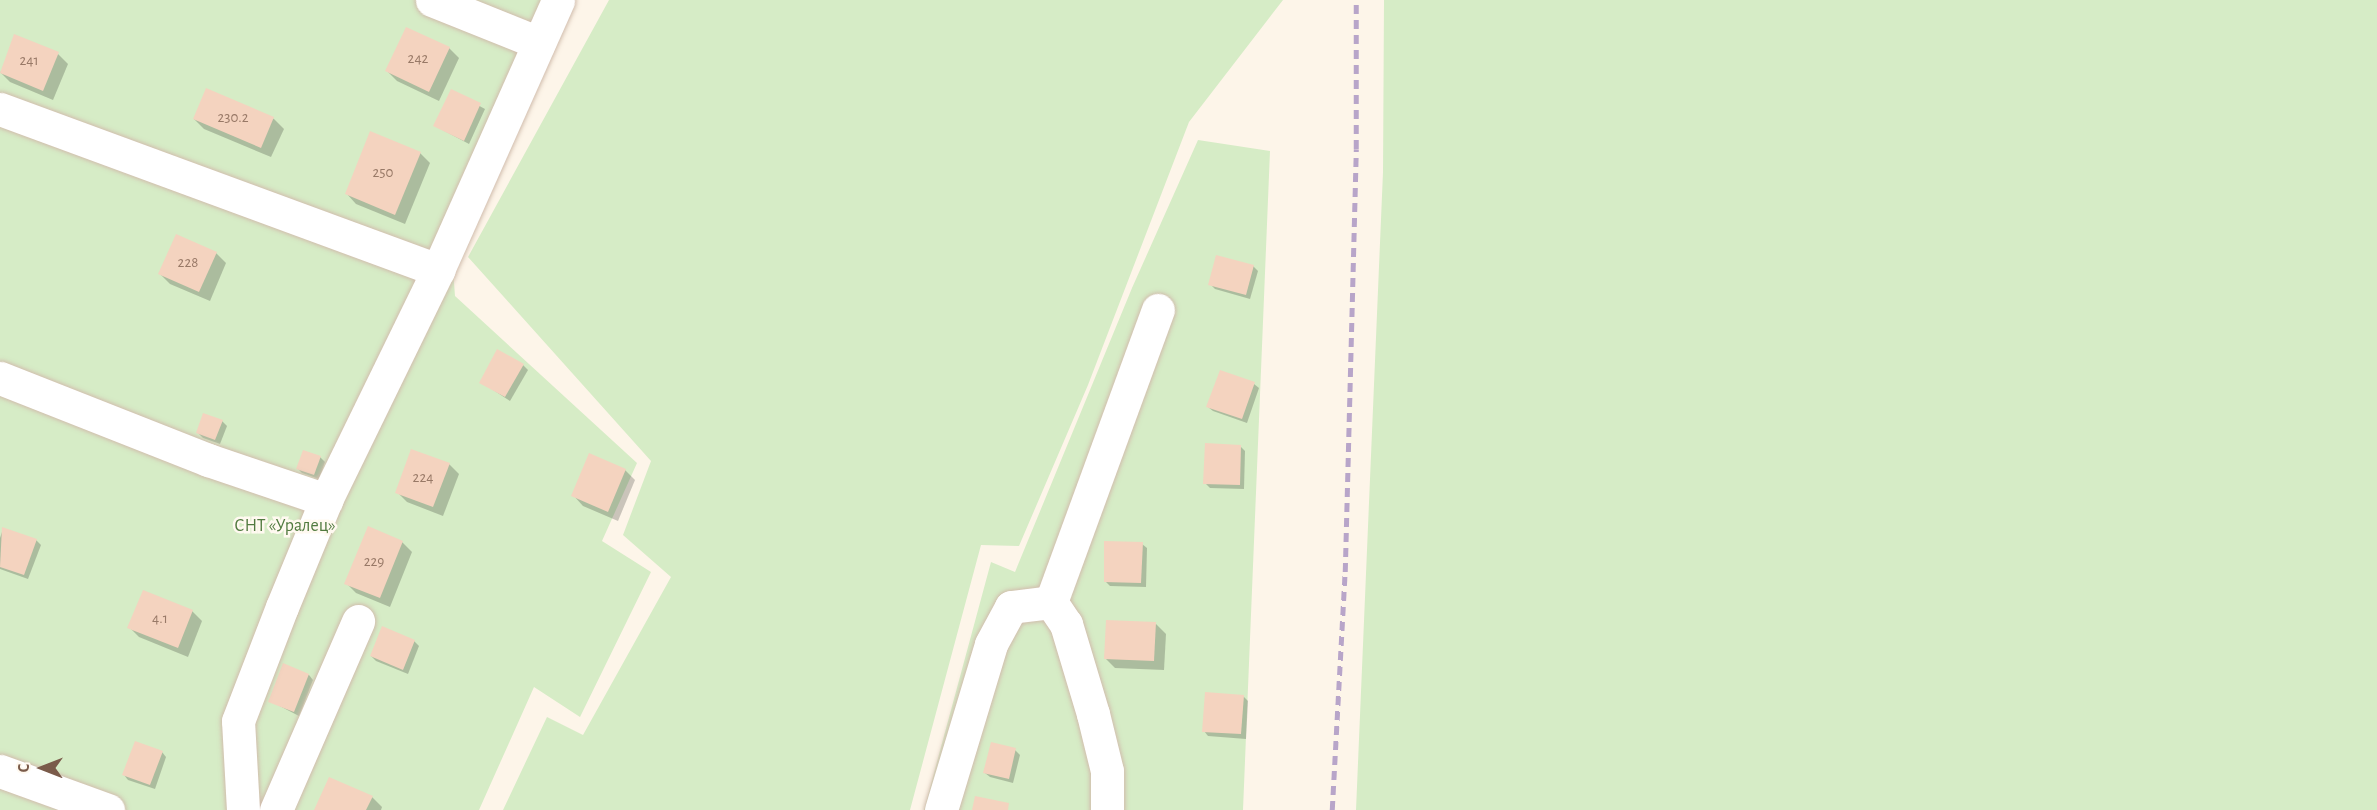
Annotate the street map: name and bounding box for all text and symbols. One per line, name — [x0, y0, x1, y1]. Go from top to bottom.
house number: 242 — [408, 50, 428, 68]
house number: 241 — [19, 52, 39, 70]
house number: 230.2 — [217, 109, 249, 127]
house number: 250 — [372, 164, 394, 182]
house number: 228 — [178, 254, 198, 272]
house number: 224 — [413, 469, 433, 487]
park label: СНТ «Уралец» — [234, 515, 336, 537]
house number: 229 — [364, 553, 384, 571]
house number: 4.1 — [152, 610, 168, 628]
north arrow — [12, 738, 72, 798]
text: С — [16, 764, 32, 772]

